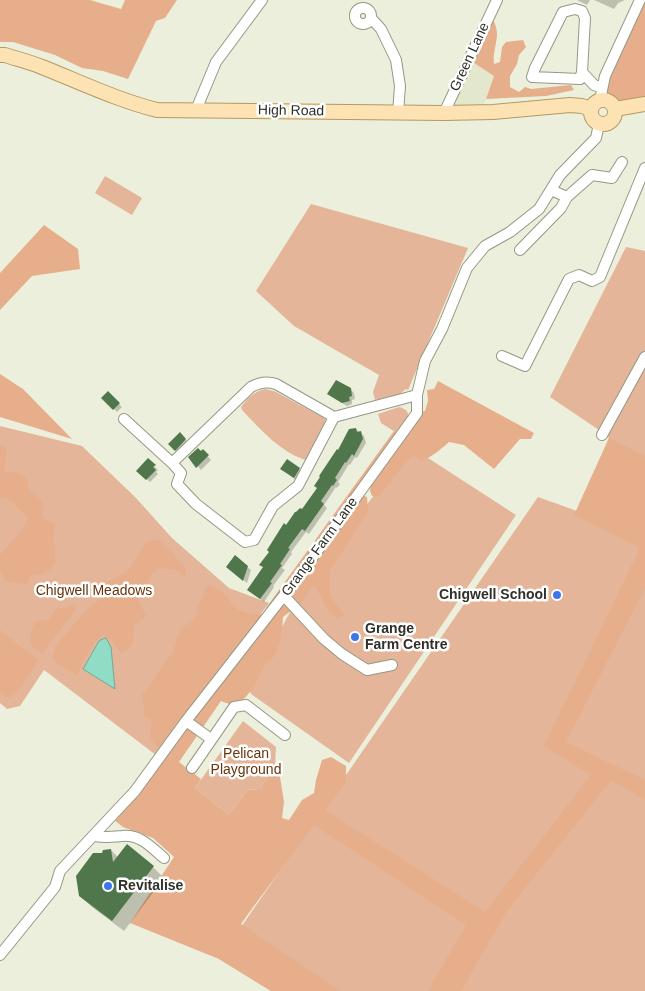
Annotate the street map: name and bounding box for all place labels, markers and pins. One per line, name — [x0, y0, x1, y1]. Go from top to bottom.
place label: Chigwell School — [439, 587, 547, 603]
marker: Chigwell School — [551, 589, 563, 601]
place label: Grange Farm Centre — [365, 621, 447, 654]
marker: Grange Farm Centre — [349, 631, 361, 643]
place label: Revitalise — [118, 878, 183, 894]
marker: Revitalise — [102, 880, 114, 892]

